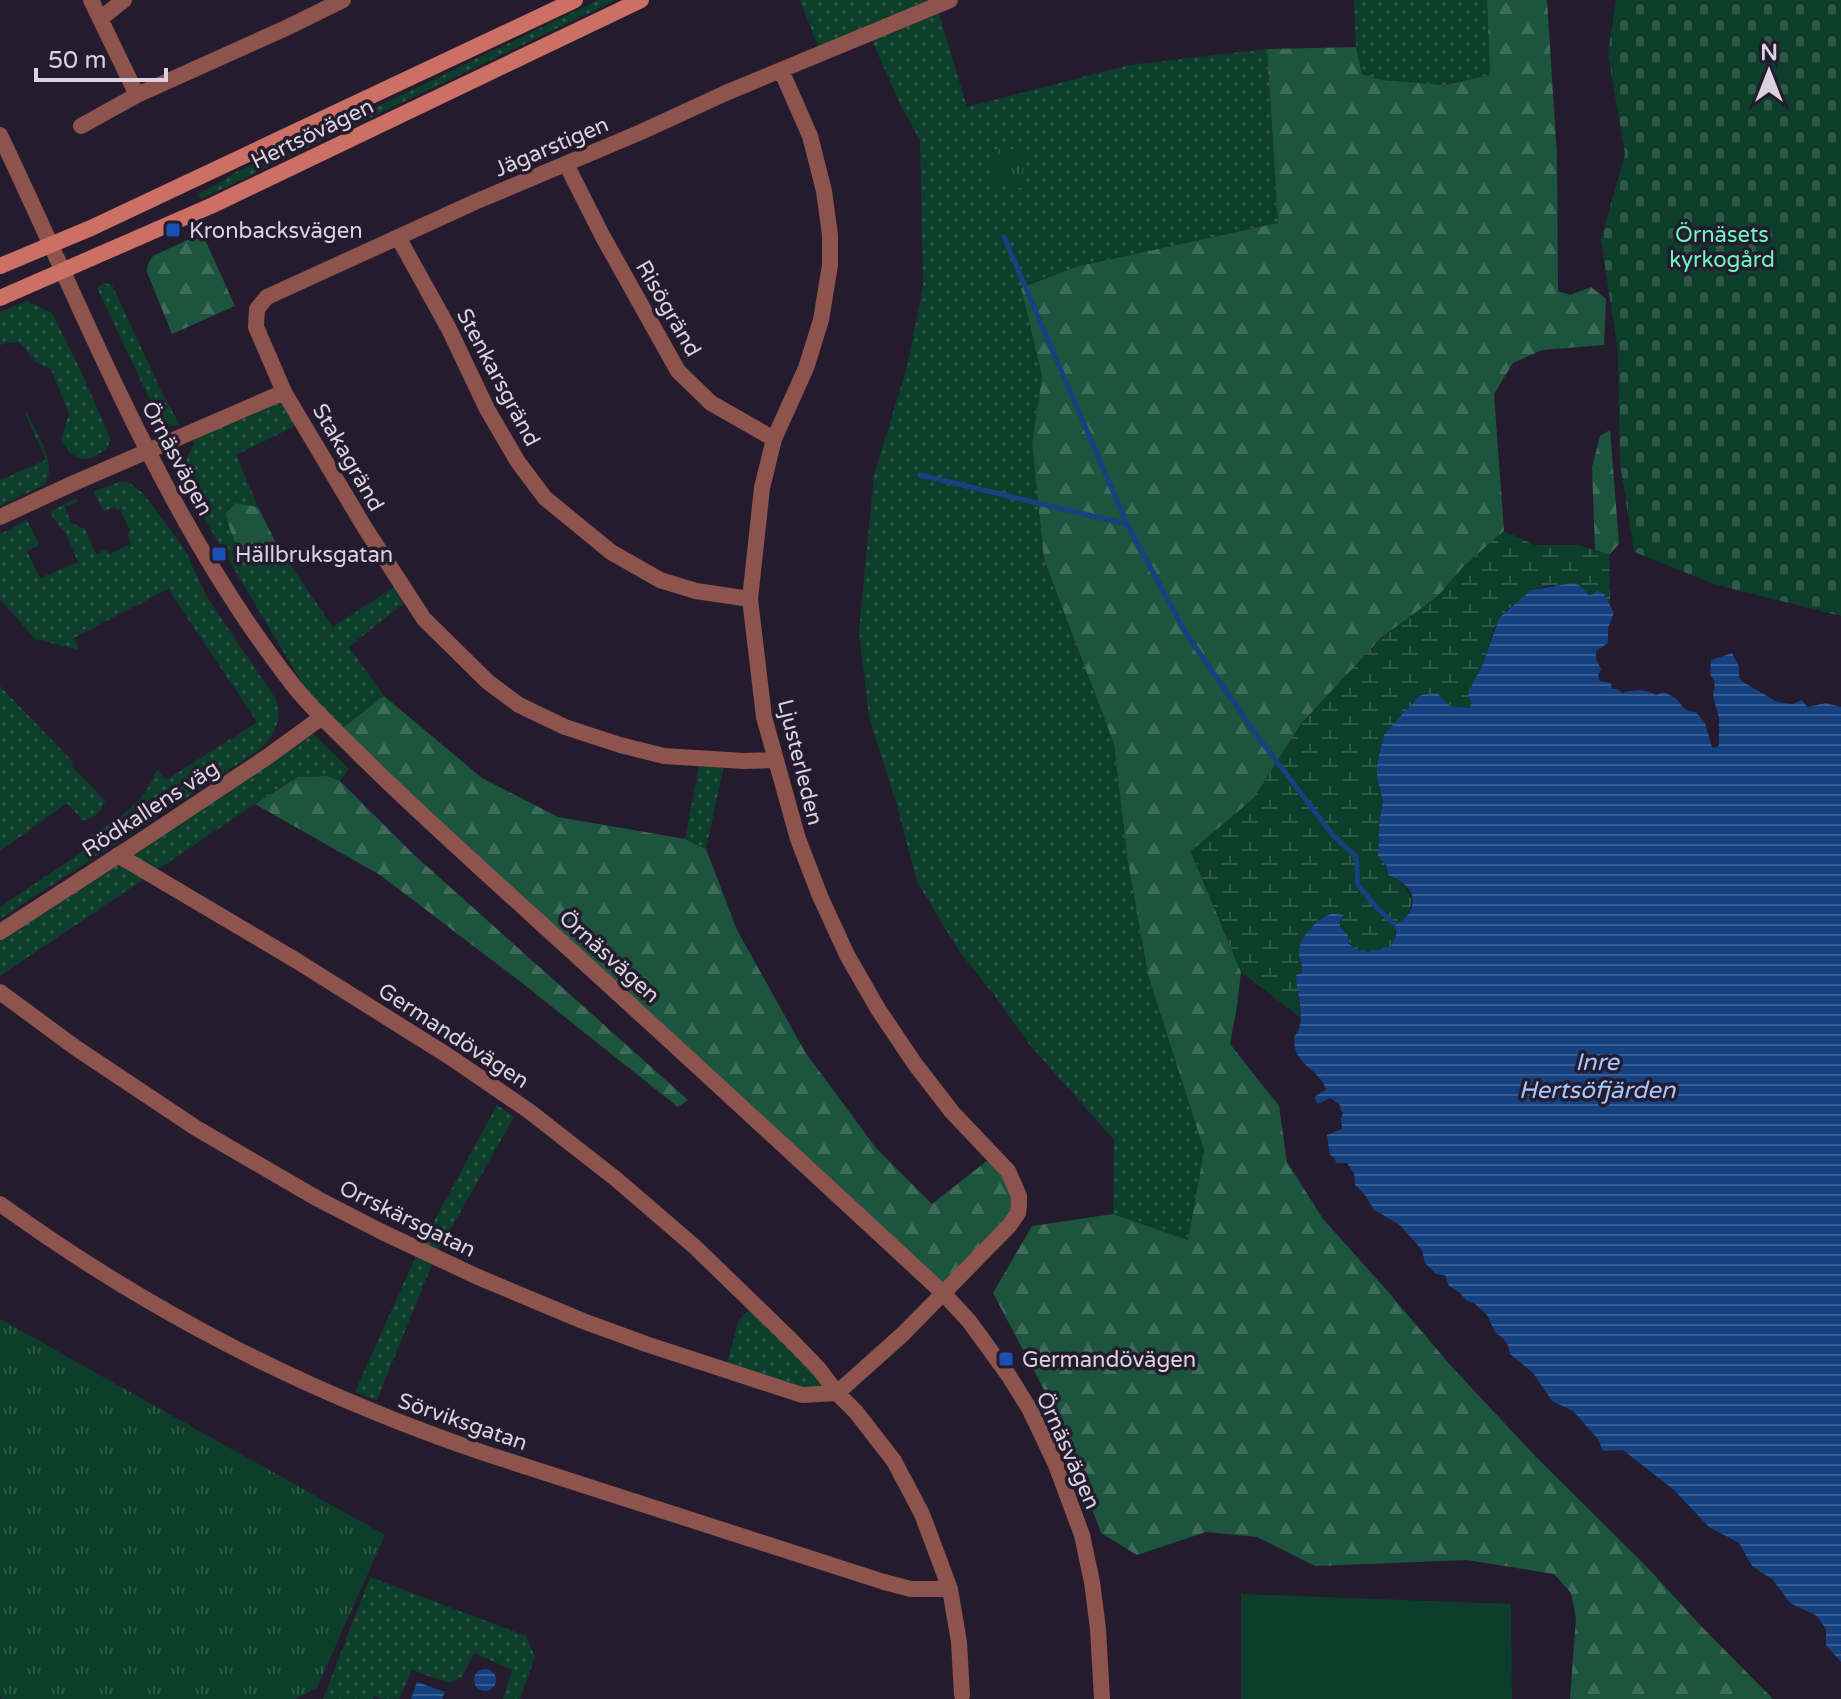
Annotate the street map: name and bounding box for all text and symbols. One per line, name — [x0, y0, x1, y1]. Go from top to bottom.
scale bar — [36, 32, 166, 82]
north arrow — [1729, 32, 1809, 112]
text: N — [1760, 40, 1778, 66]
text: 50 m — [48, 46, 106, 75]
street label: Hertsövägen — [247, 93, 378, 175]
street label: Jägarstigen — [490, 111, 612, 183]
place label: Kronbacksvägen — [189, 218, 363, 244]
marker: Kronbacksvägen — [164, 221, 182, 239]
park label: Örnäsets kyrkogård — [1669, 222, 1775, 273]
street label: Risögränd — [630, 256, 706, 361]
street label: Stenkarsgränd — [451, 304, 545, 451]
street label: Örnäsvägen — [136, 397, 218, 520]
street label: Stakagränd — [307, 399, 389, 516]
place label: Hällbruksgatan — [235, 542, 393, 568]
marker: Hällbruksgatan — [210, 545, 228, 563]
street label: Ljusterleden — [772, 697, 828, 828]
street label: Rödkallens väg — [77, 755, 224, 863]
street label: Örnäsvägen — [554, 905, 665, 1009]
street label: Germandövägen — [373, 977, 534, 1094]
water label: Inre Hertsöfjärden — [1519, 1048, 1677, 1105]
street label: Orrskärsgatan — [335, 1175, 480, 1263]
place label: Germandövägen — [1022, 1347, 1196, 1373]
marker: Germandövägen — [997, 1350, 1015, 1368]
street label: Sörviksgatan — [395, 1388, 531, 1456]
street label: Örnäsvägen — [1031, 1388, 1106, 1513]

